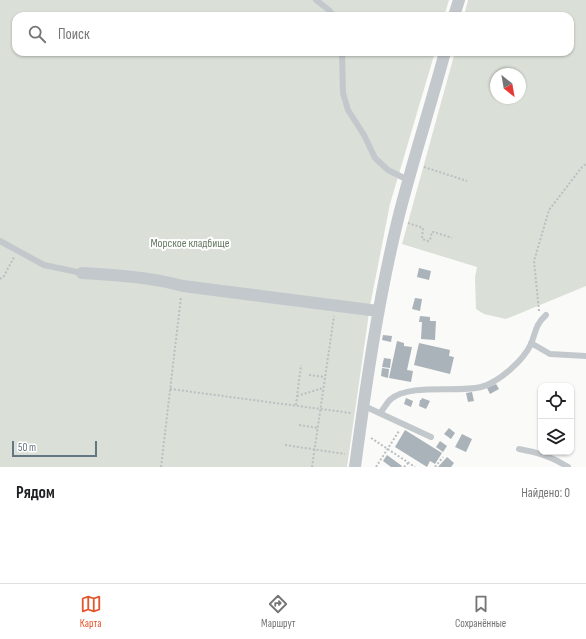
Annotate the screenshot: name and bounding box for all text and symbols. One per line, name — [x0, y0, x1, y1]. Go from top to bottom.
search box — [12, 12, 574, 56]
icon: search — [26, 23, 48, 45]
text: Поиск — [58, 25, 90, 44]
north arrow — [490, 68, 526, 104]
park label: Морское кладбище — [150, 236, 230, 251]
map controls — [538, 383, 574, 455]
button: locate — [538, 383, 574, 419]
button: layers — [538, 419, 574, 455]
scale bar — [12, 439, 97, 458]
text: 50 m — [18, 441, 36, 454]
text: Рядом — [16, 483, 55, 503]
text: Найдено: 0 — [521, 485, 570, 501]
tab: Карта — [80, 593, 102, 630]
tab: Маршрут — [261, 593, 296, 630]
tab: Сохранённые — [455, 593, 506, 630]

